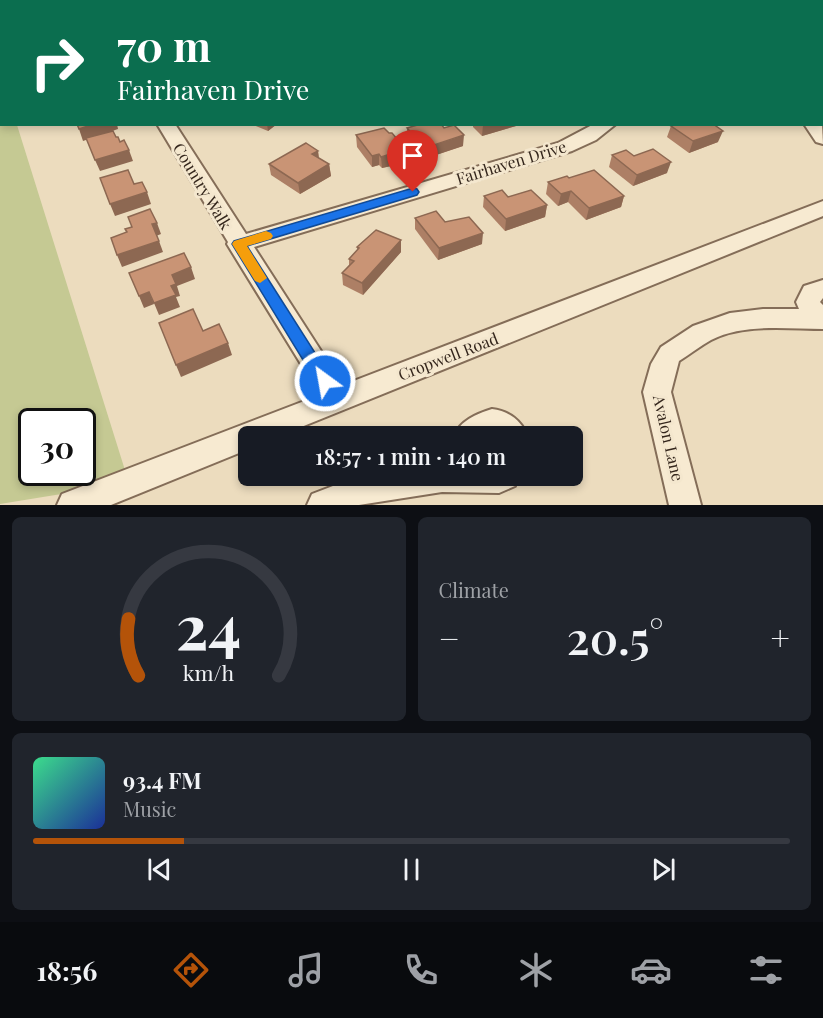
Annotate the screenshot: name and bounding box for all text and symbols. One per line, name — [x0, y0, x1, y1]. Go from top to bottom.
text: 70 m — [117, 17, 211, 73]
icon: right — [18, 24, 96, 102]
text: Fairhaven Drive — [117, 71, 310, 107]
pin — [387, 130, 438, 192]
street label: Fairhaven Drive — [453, 135, 569, 189]
street label: Country Walk — [169, 139, 237, 233]
icon: arrive — [396, 139, 429, 172]
street label: Cropwell Road — [395, 327, 501, 385]
position arrow — [293, 349, 357, 413]
street label: Avalon Lane — [649, 392, 689, 483]
speed limit sign: 30 — [18, 408, 96, 486]
text: 18:57 · 1 min · 140 m — [315, 441, 506, 471]
text: Climate — [439, 576, 509, 603]
text: 24 — [176, 582, 242, 666]
text: 20.5° — [567, 606, 664, 666]
text: − — [439, 615, 460, 659]
text: + — [771, 615, 790, 659]
text: km/h — [183, 658, 235, 686]
text: 93.4 FM — [123, 765, 202, 795]
text: Music — [123, 795, 176, 822]
icon: previous — [143, 853, 176, 886]
icon: pause — [395, 853, 428, 886]
icon: next — [647, 853, 680, 886]
icon: directions — [170, 949, 212, 991]
icon: music — [285, 949, 327, 991]
icon: phone — [400, 949, 442, 991]
icon: climate — [515, 949, 557, 991]
icon: car — [630, 949, 672, 991]
icon: filters — [745, 949, 787, 991]
text: 18:56 — [36, 952, 97, 988]

